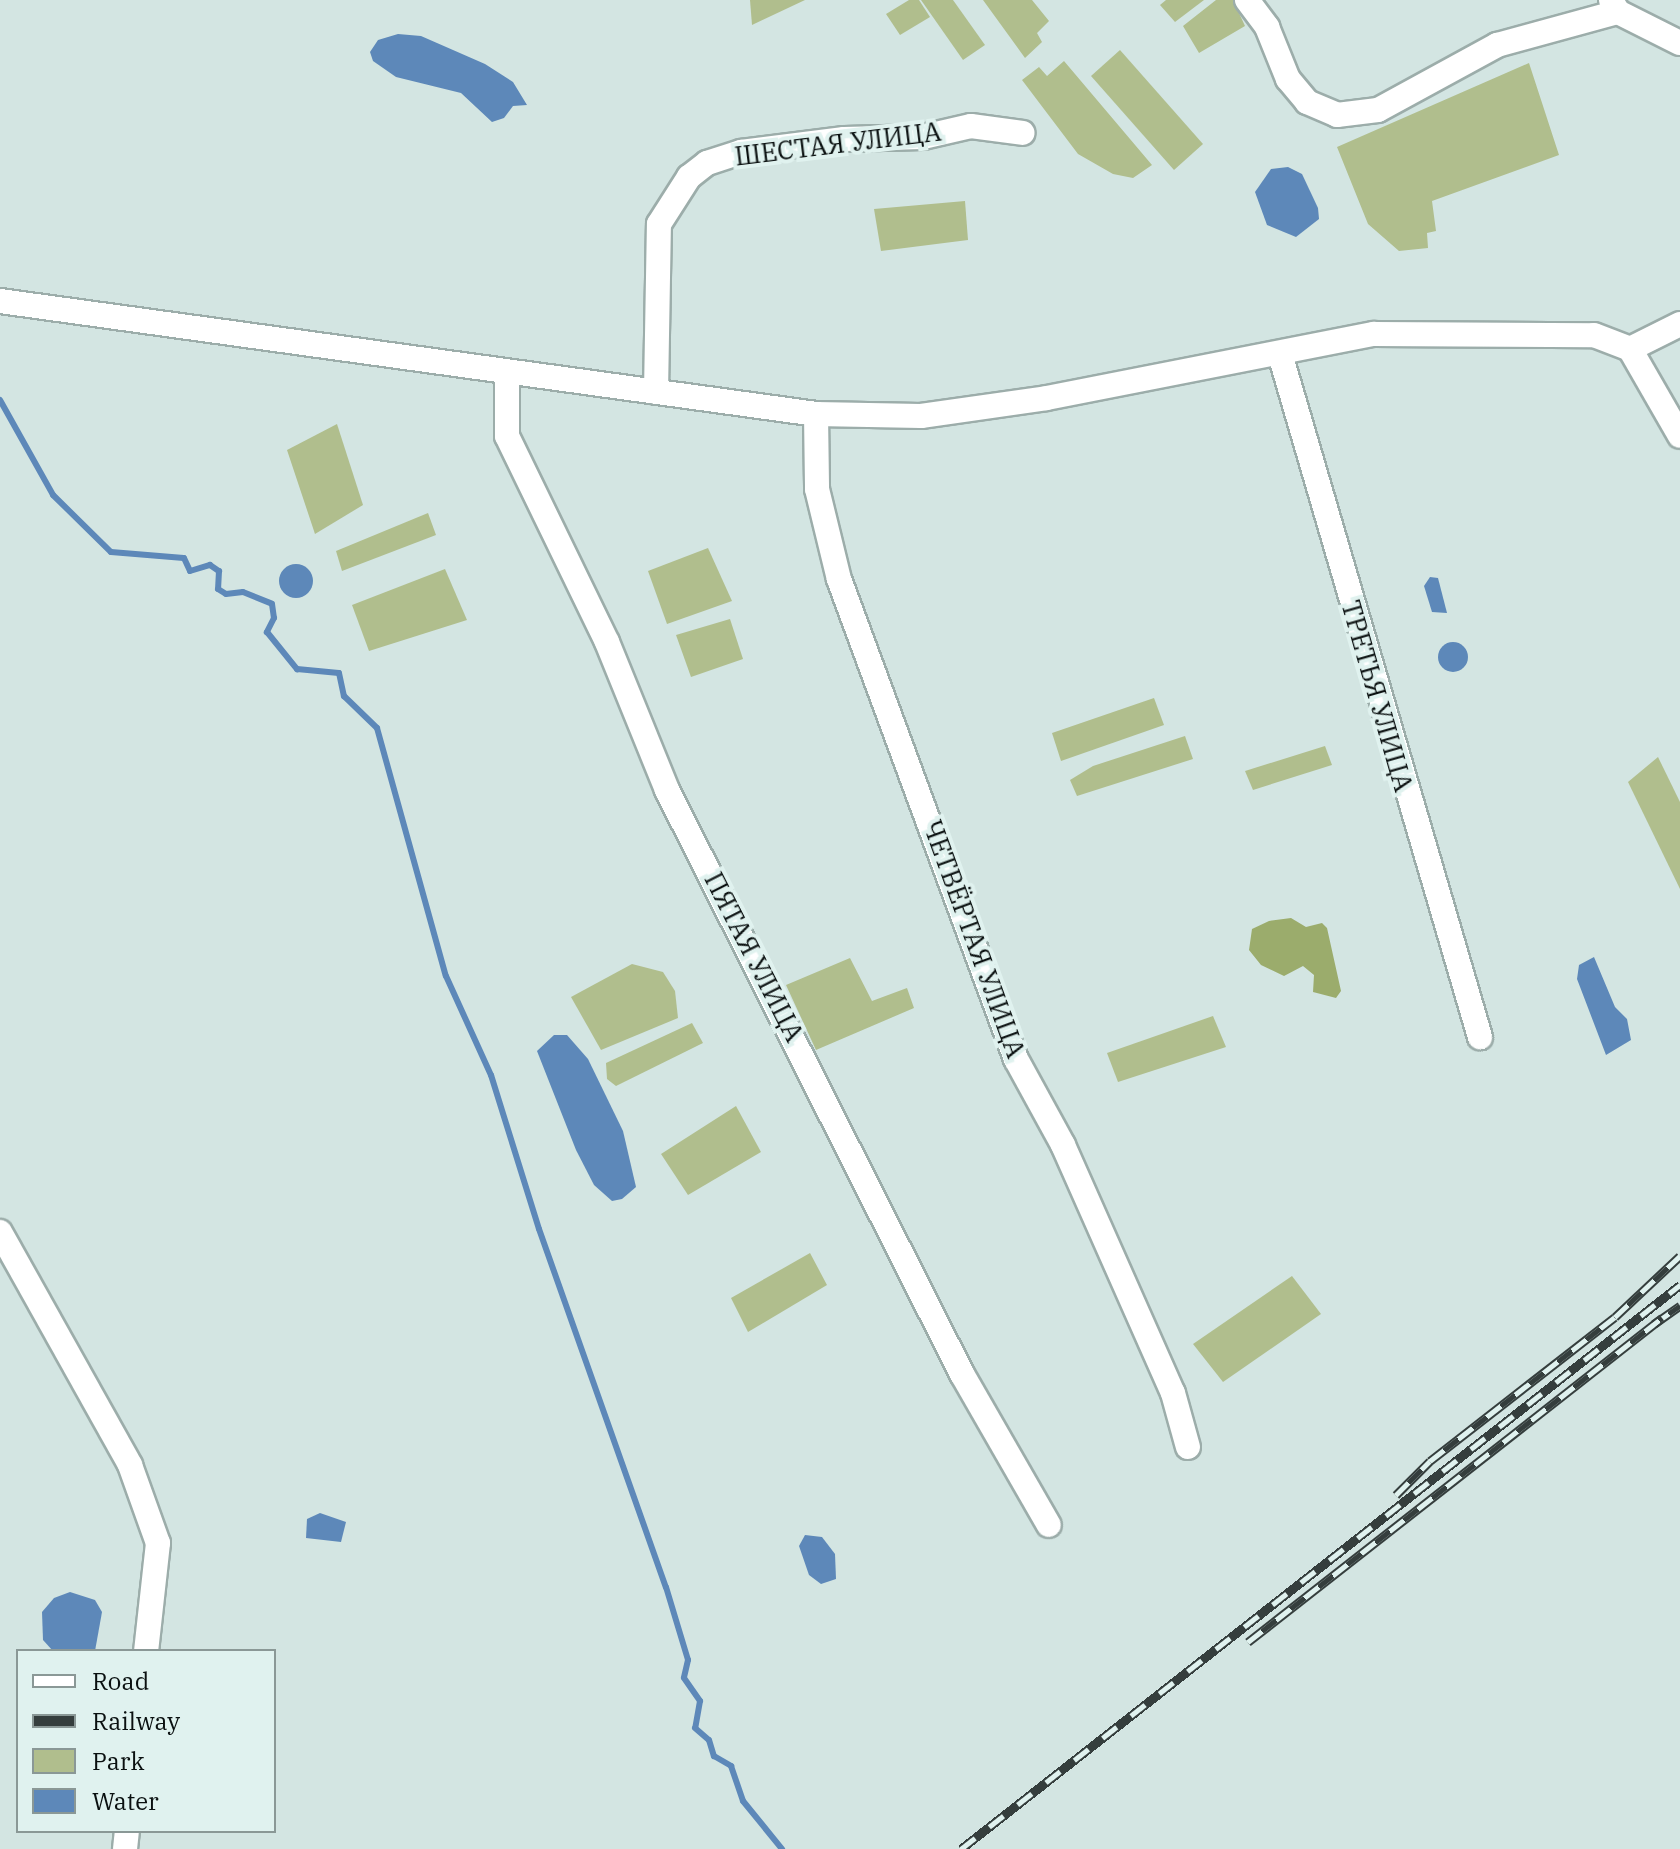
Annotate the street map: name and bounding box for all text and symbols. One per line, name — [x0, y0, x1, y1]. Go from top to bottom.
street label: ШЕСТАЯ УЛИЦА — [733, 116, 943, 172]
street label: ТРЕТЬЯ УЛИЦА — [1335, 597, 1419, 795]
street label: ЧЕТВЁРТАЯ УЛИЦА — [916, 816, 1032, 1062]
street label: ПЯТАЯ УЛИЦА — [698, 867, 810, 1047]
legend — [16, 1649, 276, 1833]
text: Road — [92, 1665, 149, 1697]
text: Railway — [92, 1705, 180, 1737]
text: Park — [92, 1745, 144, 1777]
text: Water — [92, 1785, 159, 1817]

